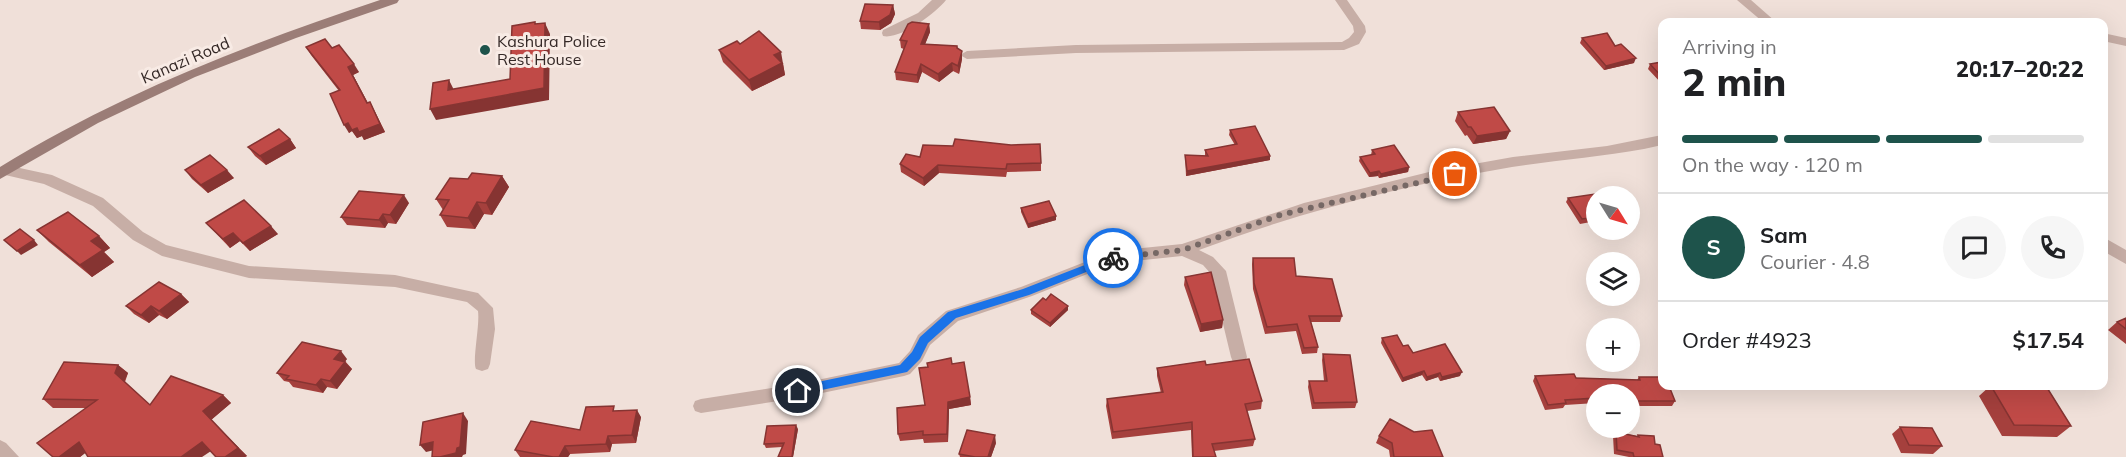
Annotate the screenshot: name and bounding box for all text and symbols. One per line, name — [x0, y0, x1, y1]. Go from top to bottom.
place label: Kashura Police Rest House — [497, 31, 606, 69]
street label: Kanazi Road — [138, 32, 232, 88]
text: Arriving in — [1682, 34, 1777, 59]
marker: Kashura Police Rest House — [478, 43, 492, 57]
text: 20:17–20:22 — [1956, 55, 2084, 83]
text: 2 min — [1682, 57, 1787, 106]
pin — [1429, 148, 1480, 199]
text: On the way · 120 m — [1682, 152, 1863, 177]
icon: bag — [1438, 157, 1471, 190]
north arrow — [1586, 186, 1640, 240]
map controls — [1586, 186, 1640, 438]
button: chat — [1943, 216, 2006, 279]
button: phone — [2021, 216, 2084, 279]
text: Sam — [1760, 221, 1808, 249]
courier — [1083, 228, 1143, 288]
text: S — [1706, 233, 1721, 261]
icon: bike — [1097, 242, 1130, 275]
text: Courier · 4.8 — [1760, 249, 1870, 274]
button: layers — [1586, 252, 1640, 306]
button: + — [1586, 318, 1640, 372]
text: Order #4923 — [1682, 326, 1812, 354]
text: $17.54 — [2013, 326, 2084, 354]
pin — [772, 365, 823, 416]
icon: home — [781, 374, 814, 407]
button: − — [1586, 384, 1640, 438]

